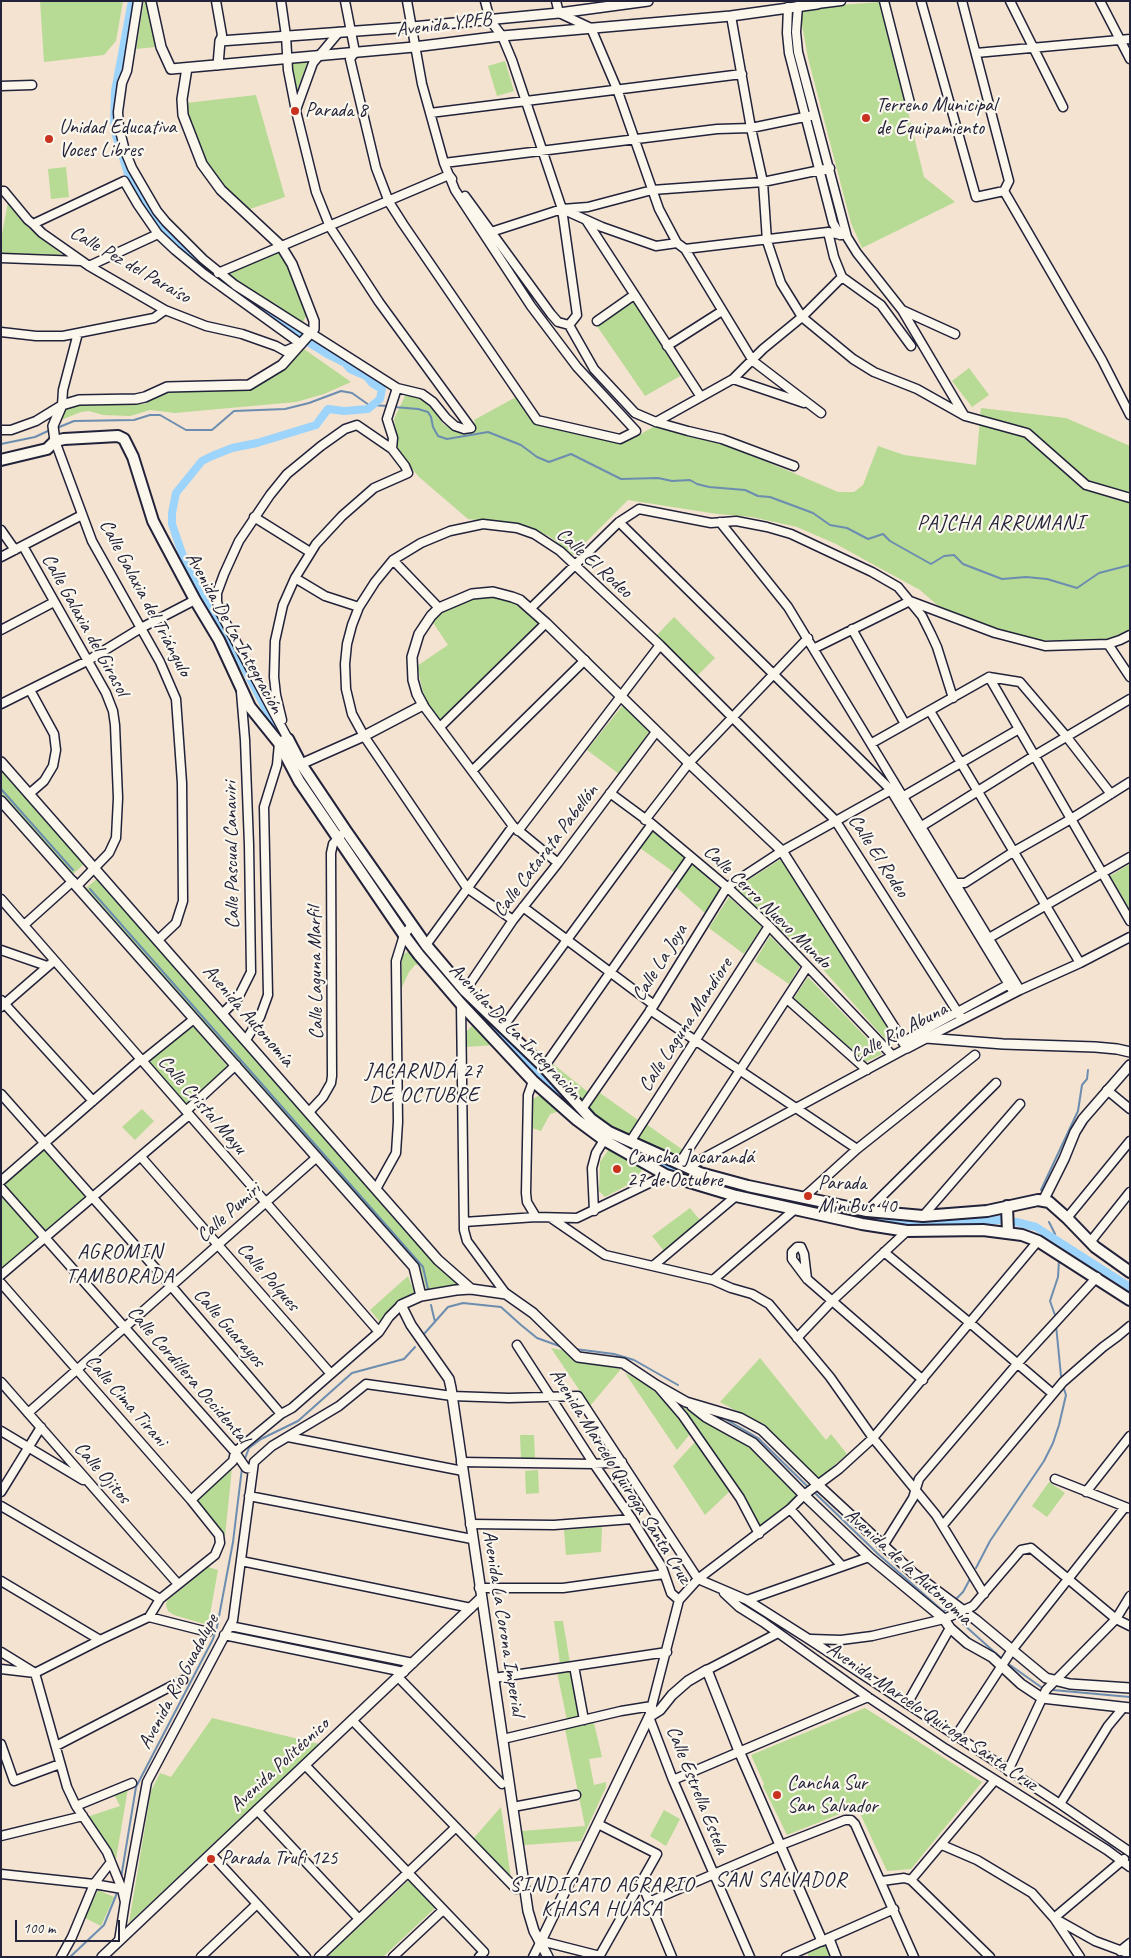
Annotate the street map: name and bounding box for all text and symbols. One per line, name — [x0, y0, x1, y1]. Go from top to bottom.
street label: Avenida YPFB — [395, 7, 493, 43]
place label: Terreno Municipal de Equipamiento — [876, 94, 996, 141]
place label: Parada 8 — [305, 99, 367, 123]
marker: Parada 8 — [289, 105, 301, 117]
marker: Terreno Municipal de Equipamiento — [860, 112, 872, 124]
place label: Unidad Educativa Voces Libres — [59, 116, 176, 163]
marker: Unidad Educativa Voces Libres — [43, 133, 55, 145]
street label: Calle Pez del Paraíso — [65, 221, 195, 309]
district label: PAJCHA ARRUMANI — [916, 510, 1086, 536]
street label: Calle Galaxia del Triángulo — [94, 515, 196, 681]
street label: Calle El Rodeo — [551, 523, 637, 603]
street label: Avenida De La Integración — [180, 548, 288, 718]
street label: Calle Galaxia del Girasol — [36, 550, 134, 700]
street label: Calle Catarata Pabellón — [488, 780, 604, 922]
street label: Calle Pascual Canaviri — [219, 781, 245, 929]
street label: Calle El Rodeo — [842, 810, 914, 902]
street label: Calle Cerro Nuevo Mundo — [698, 840, 836, 974]
street label: Calle Laguna Marfil — [303, 906, 329, 1040]
street label: Calle La Joya — [627, 920, 693, 1006]
street label: Calle Laguna Mandiore — [634, 954, 738, 1096]
street label: Avenida De La Integración — [444, 959, 586, 1105]
street label: Avenida Autonomía — [197, 960, 299, 1072]
street label: Calle Río Abuna — [847, 998, 951, 1068]
street label: Calle Cristal Mayu — [152, 1051, 252, 1159]
district label: JACARNDÁ 27 DE OCTUBRE — [364, 1058, 484, 1108]
place label: Cancha Jacarandá 27 de Octubre — [627, 1146, 754, 1193]
marker: Cancha Jacarandá 27 de Octubre — [611, 1163, 623, 1175]
place label: Parada MiniBus 40 — [818, 1172, 896, 1219]
street label: Calle Pumiri — [192, 1178, 266, 1248]
marker: Parada MiniBus 40 — [802, 1190, 814, 1202]
street label: Calle Polques — [232, 1238, 304, 1316]
district label: AGROMIN TAMBORADA — [65, 1239, 175, 1289]
street label: Calle Guarayos — [188, 1283, 270, 1373]
street label: Calle Cordillera Occidental — [122, 1301, 254, 1449]
street label: Calle Cima Tirani — [79, 1350, 173, 1452]
street label: Avenida Marcelo Quiroga Santa Cruz — [544, 1364, 696, 1588]
street label: Calle Ojitos — [68, 1437, 136, 1509]
street label: Avenida de la Autonomía — [839, 1503, 977, 1631]
street label: Avenida La Corona Imperial — [476, 1529, 530, 1717]
street label: Avenida Río Guadalupe — [133, 1611, 225, 1753]
street label: Avenida Marcelo Quiroga Santa Cruz — [822, 1637, 1042, 1797]
street label: Avenida Politécnico — [225, 1713, 335, 1817]
street label: Calle Estrella Estela — [660, 1723, 734, 1857]
place label: Cancha Sur San Salvador — [787, 1772, 877, 1819]
marker: Cancha Sur San Salvador — [771, 1789, 783, 1801]
place label: Parada Trufi 125 — [221, 1847, 338, 1871]
marker: Parada Trufi 125 — [205, 1853, 217, 1865]
district label: SAN SALVADOR — [714, 1867, 848, 1893]
district label: SINDICATO AGRARIO KHASA HUASA — [508, 1872, 696, 1922]
scale bar — [18, 1910, 122, 1942]
text: 100 m — [23, 1919, 55, 1938]

